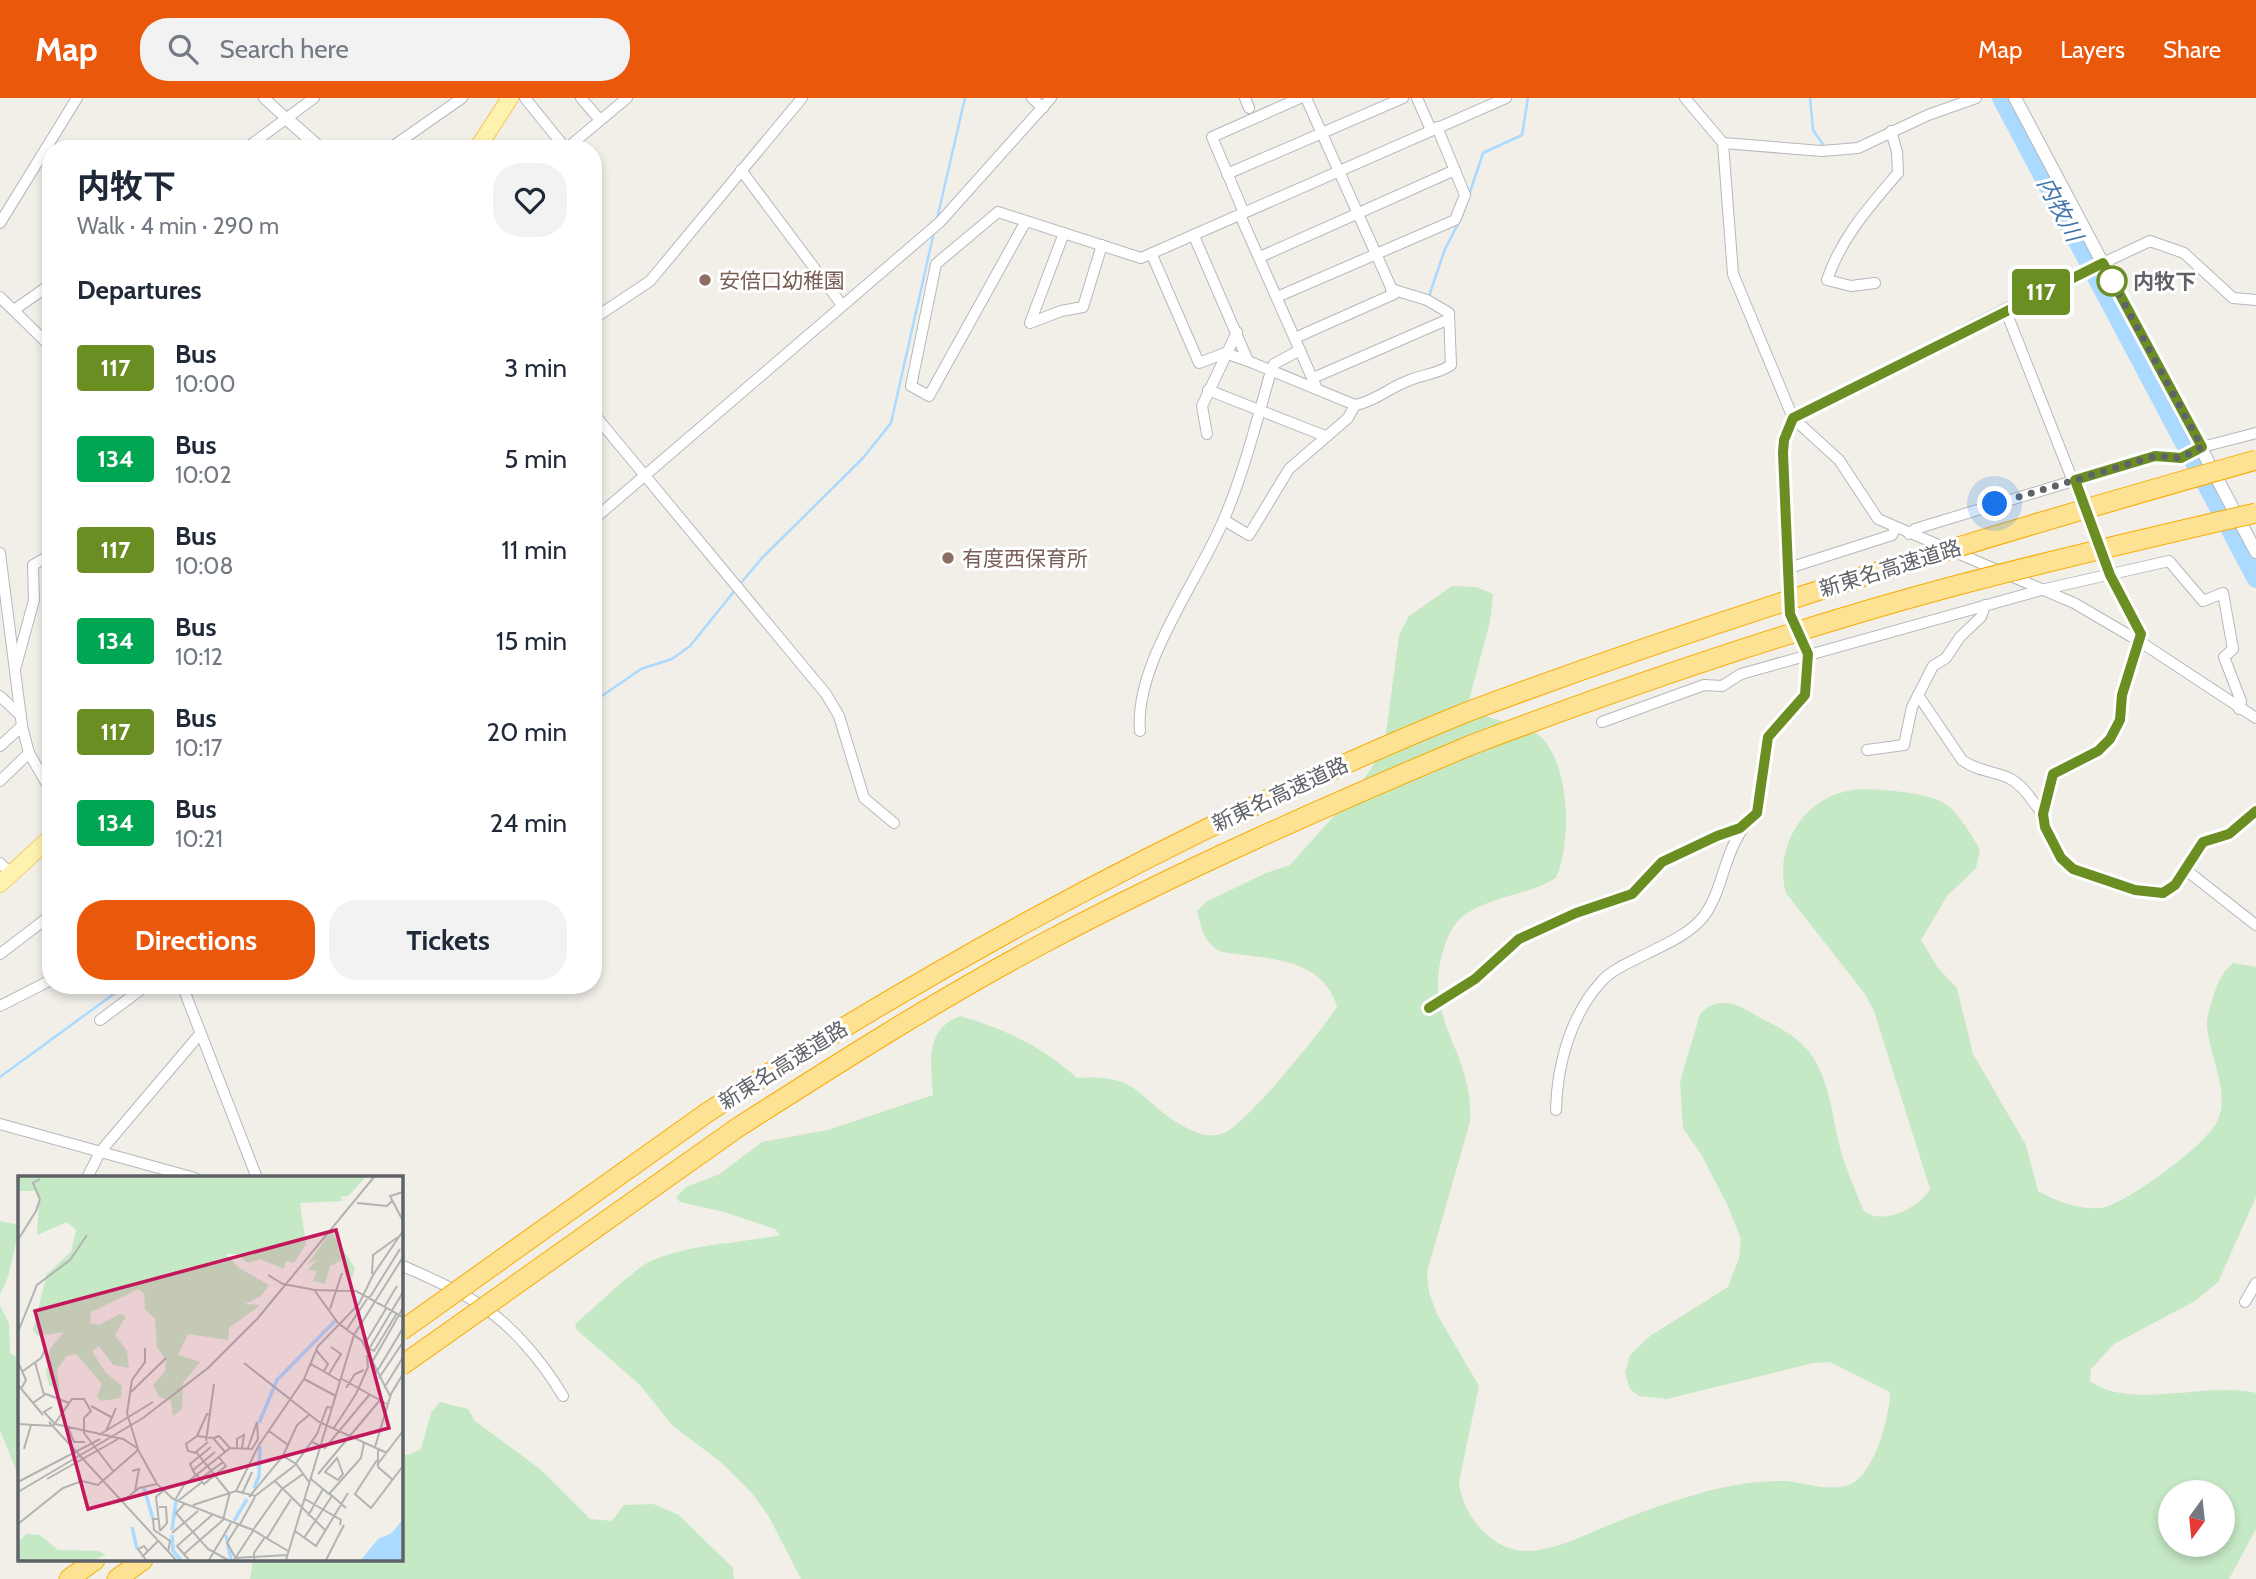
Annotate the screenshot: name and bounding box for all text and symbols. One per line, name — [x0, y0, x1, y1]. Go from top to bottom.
search box — [140, 18, 630, 81]
text: Map — [35, 29, 98, 69]
icon: search — [164, 30, 202, 68]
text: Search here — [220, 33, 349, 65]
text: Map — [1978, 35, 2022, 64]
text: Layers — [2060, 35, 2125, 64]
text: Share — [2163, 35, 2221, 64]
button: heart — [493, 163, 567, 237]
text: 内牧下 — [77, 166, 176, 206]
water label: 内牧川 — [2031, 172, 2090, 249]
text: Walk · 4 min · 290 m — [77, 212, 279, 240]
marker: 内牧下 — [2097, 266, 2127, 296]
place label: 安倍口幼稚園 — [719, 268, 845, 293]
line badge: 117 — [2001, 269, 2081, 315]
place label: 内牧下 — [2133, 269, 2196, 294]
marker: 安倍口幼稚園 — [697, 272, 713, 288]
text: Departures — [77, 274, 201, 306]
text: 117 — [2026, 277, 2056, 306]
text: Bus — [175, 338, 216, 370]
text: 3 min — [504, 352, 567, 384]
text: 117 — [101, 353, 130, 382]
text: 10:00 — [175, 370, 235, 398]
text: Bus — [175, 429, 216, 461]
text: 5 min — [504, 443, 567, 475]
text: 134 — [97, 444, 134, 473]
text: 10:02 — [175, 461, 231, 489]
your location — [1977, 486, 2012, 521]
text: Bus — [175, 520, 216, 552]
text: 11 min — [501, 534, 567, 566]
text: 117 — [101, 535, 130, 564]
street label: 新東名高速道路 — [1816, 535, 1964, 601]
place label: 有度西保育所 — [962, 546, 1088, 571]
marker: 有度西保育所 — [940, 550, 956, 566]
text: 10:08 — [175, 552, 233, 580]
text: Bus — [175, 611, 216, 643]
text: 15 min — [496, 625, 567, 657]
text: 134 — [97, 626, 134, 655]
text: 10:12 — [175, 643, 223, 671]
text: Bus — [175, 702, 216, 734]
text: 20 min — [487, 716, 567, 748]
text: 117 — [101, 717, 130, 746]
text: 10:17 — [175, 734, 222, 762]
street label: 新東名高速道路 — [1208, 752, 1352, 836]
text: Bus — [175, 793, 216, 825]
text: 24 min — [490, 807, 567, 839]
text: 134 — [97, 808, 134, 837]
text: 10:21 — [175, 825, 223, 853]
button: Directions — [77, 900, 315, 980]
button: Tickets — [329, 900, 567, 980]
street label: 新東名高速道路 — [714, 1015, 852, 1115]
inset map — [18, 1176, 402, 1562]
north arrow — [2158, 1480, 2235, 1558]
map controls — [2158, 1480, 2235, 1557]

